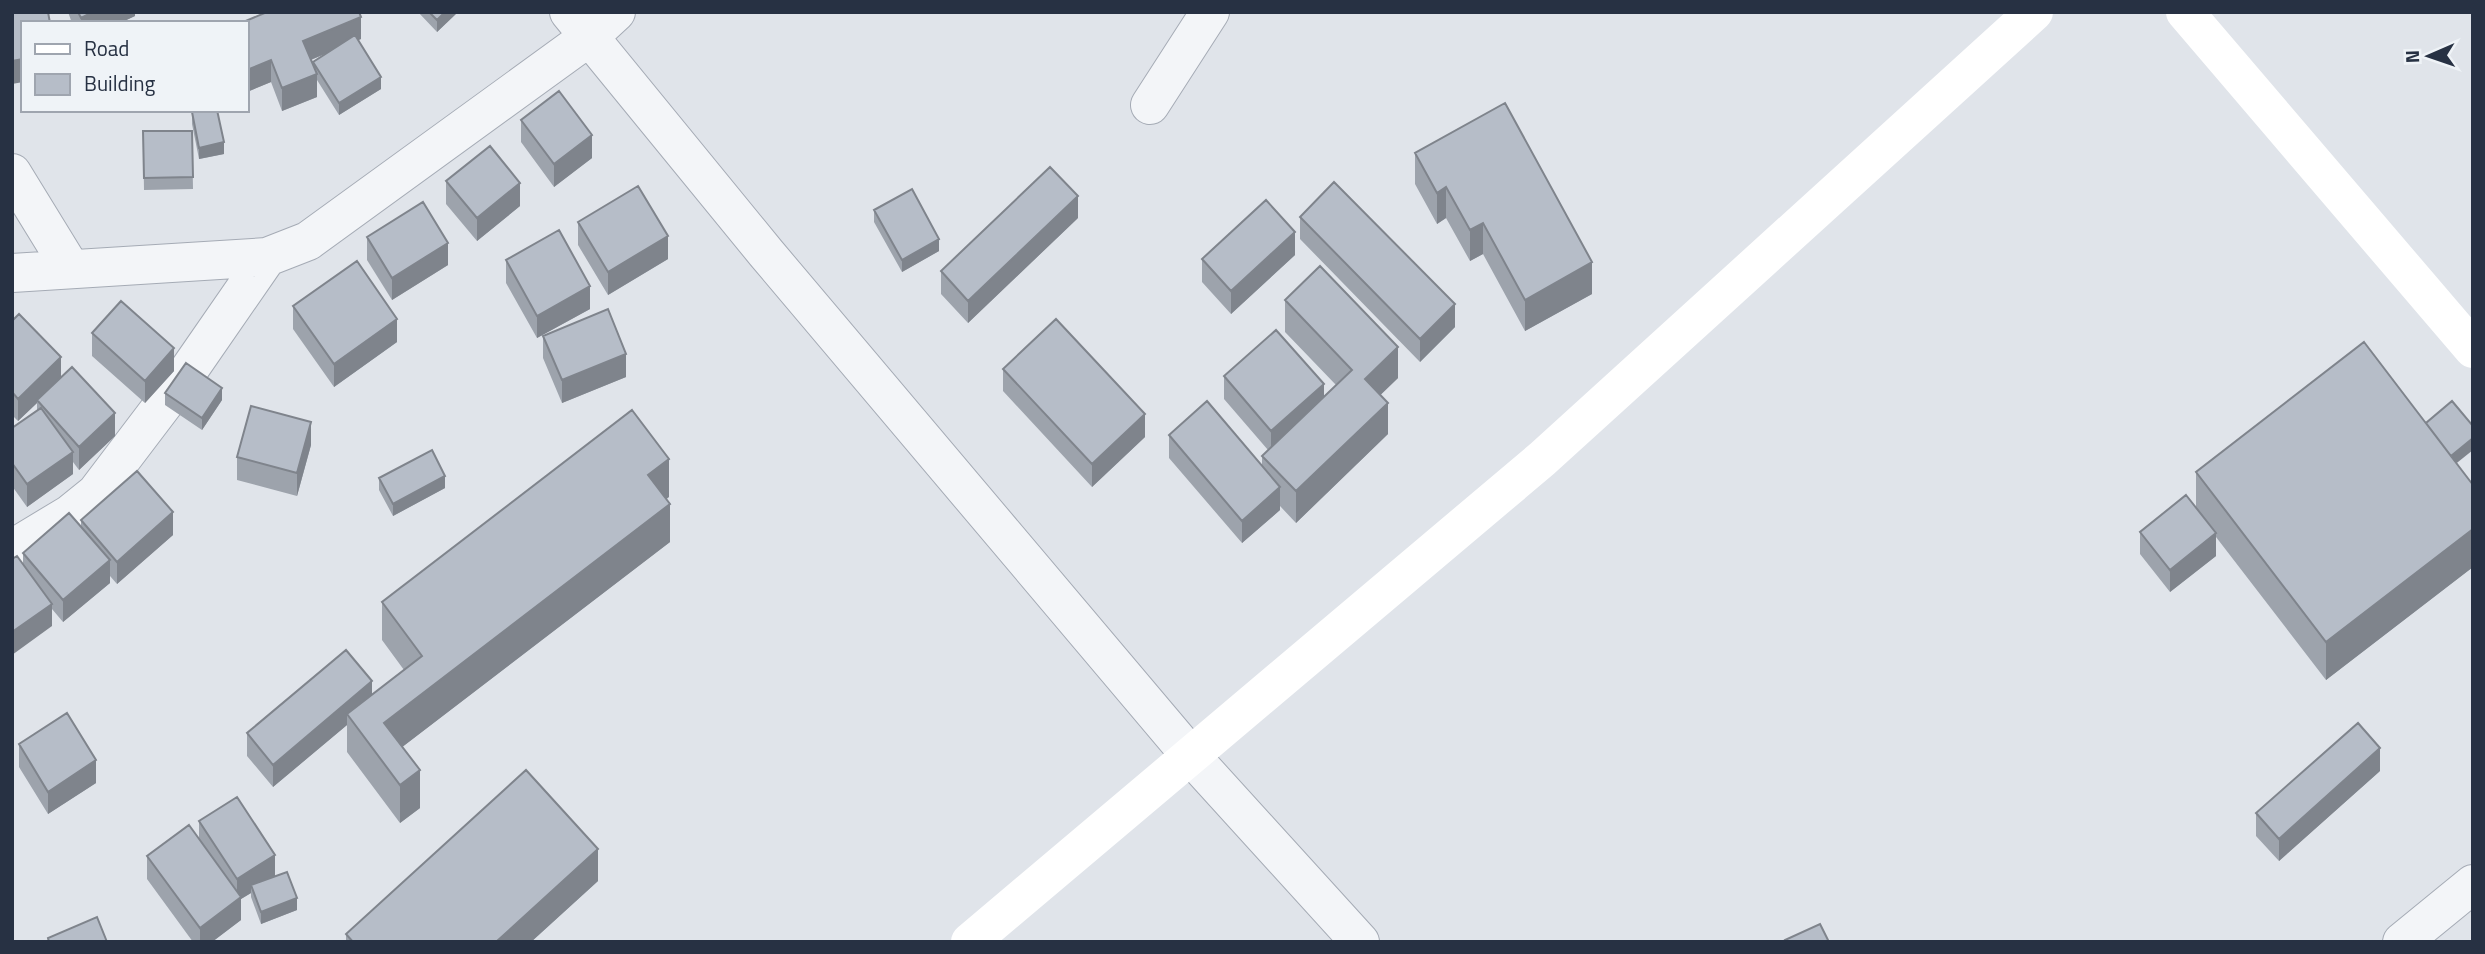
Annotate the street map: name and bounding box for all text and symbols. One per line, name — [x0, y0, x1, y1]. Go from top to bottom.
legend — [21, 21, 248, 112]
north arrow — [2394, 21, 2464, 91]
text: Road — [84, 32, 129, 64]
text: N — [2397, 50, 2426, 64]
text: Building — [84, 67, 156, 99]

